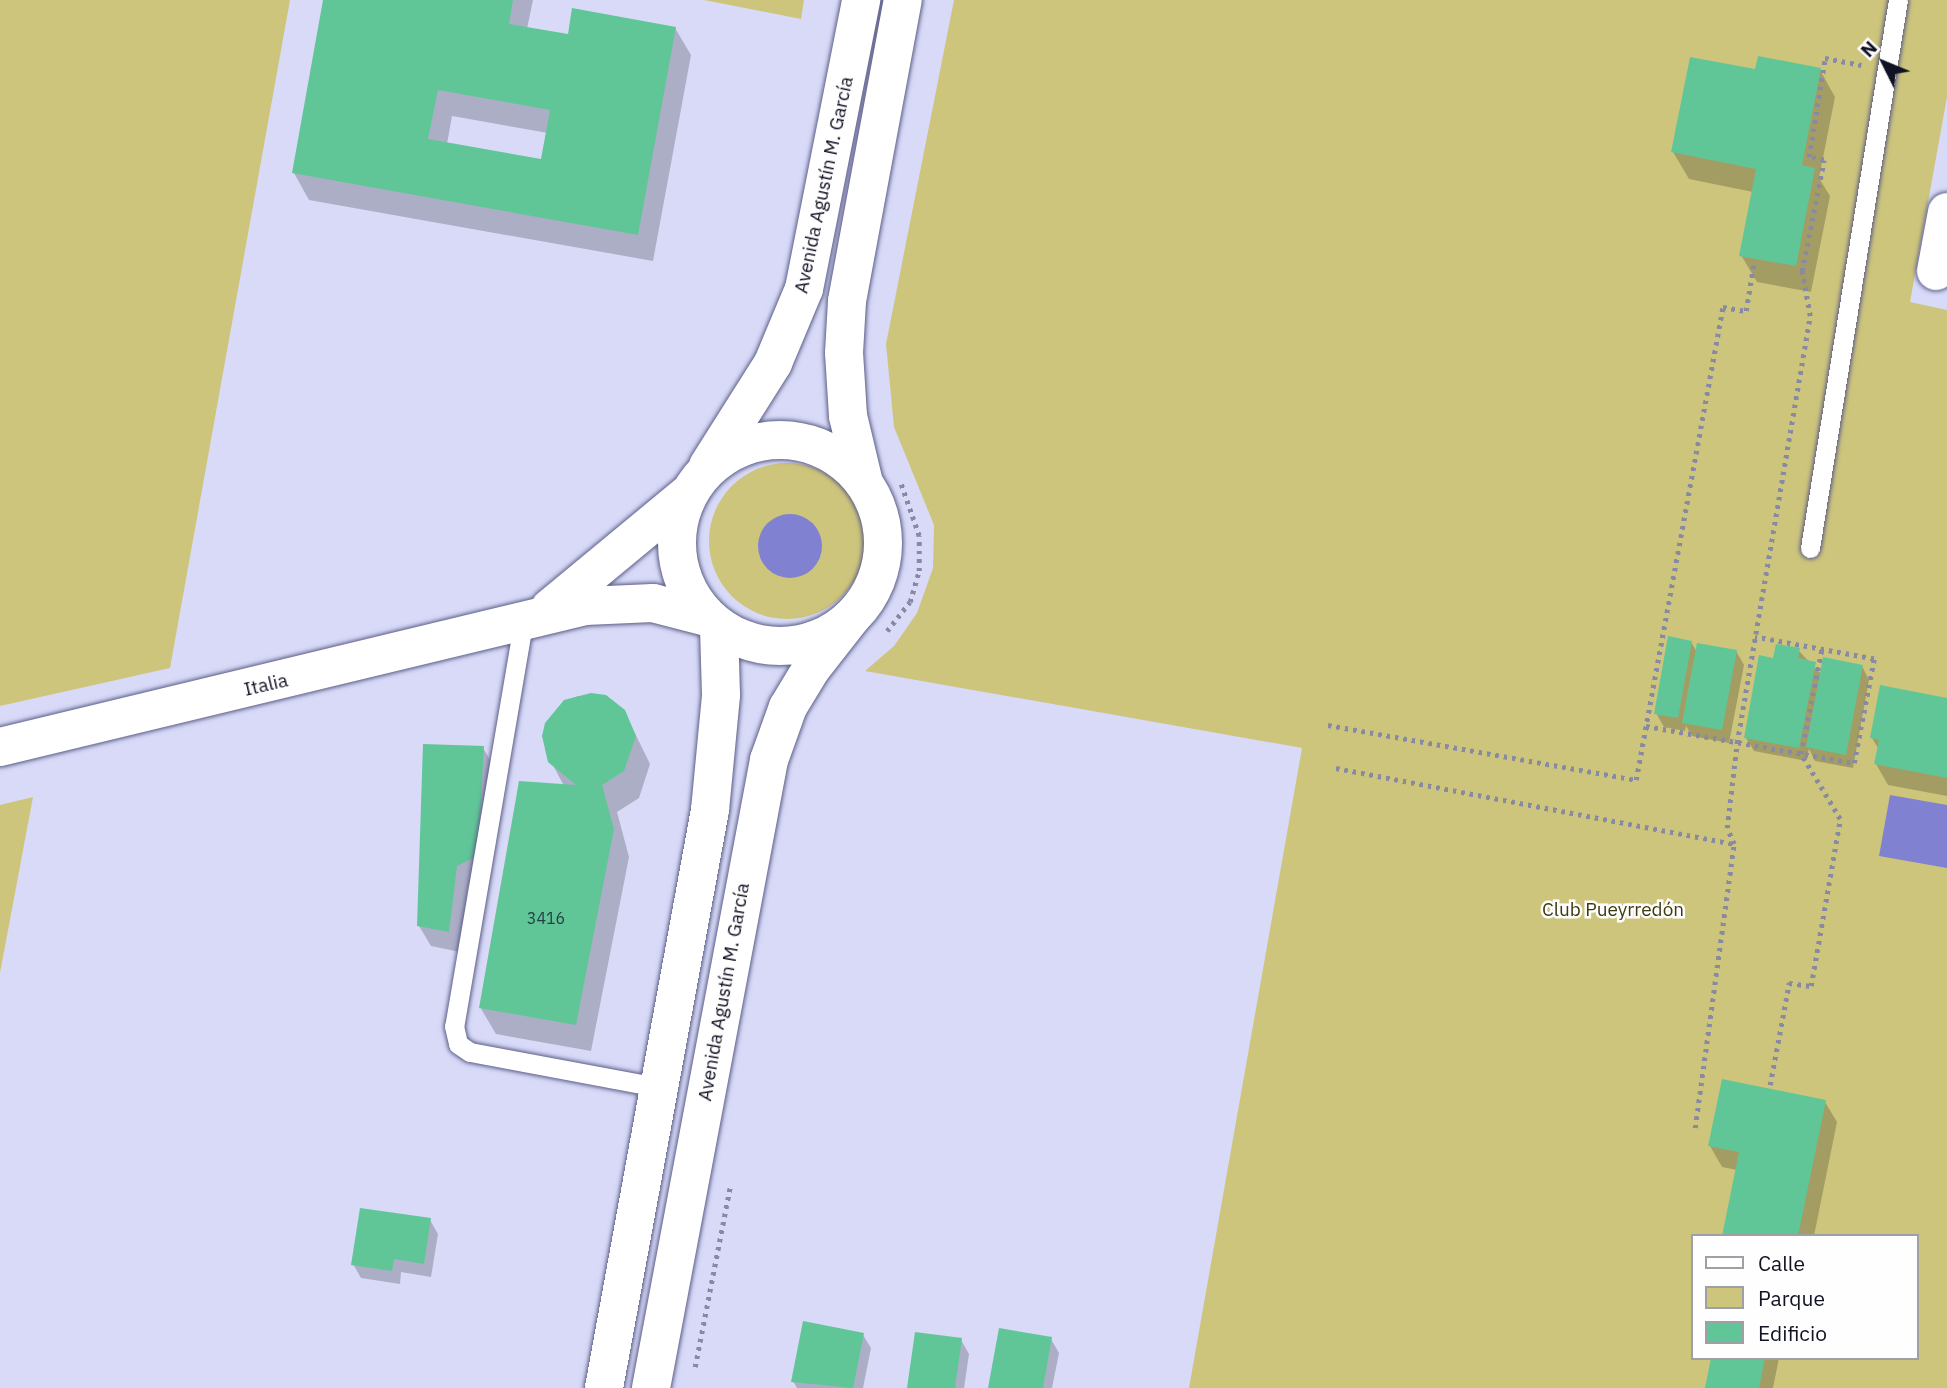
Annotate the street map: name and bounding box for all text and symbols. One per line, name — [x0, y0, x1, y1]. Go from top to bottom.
north arrow — [1849, 28, 1919, 98]
text: N — [1855, 35, 1882, 62]
street label: Avenida Agustín M. García — [790, 74, 858, 296]
street label: Italia — [242, 669, 290, 701]
street label: Avenida Agustín M. García — [694, 881, 754, 1103]
park label: Club Pueyrredón — [1542, 899, 1684, 921]
house number: 3416 — [527, 908, 565, 928]
legend — [1692, 1234, 1919, 1360]
text: Calle — [1758, 1249, 1805, 1277]
text: Parque — [1758, 1284, 1825, 1312]
text: Edificio — [1758, 1319, 1827, 1347]

